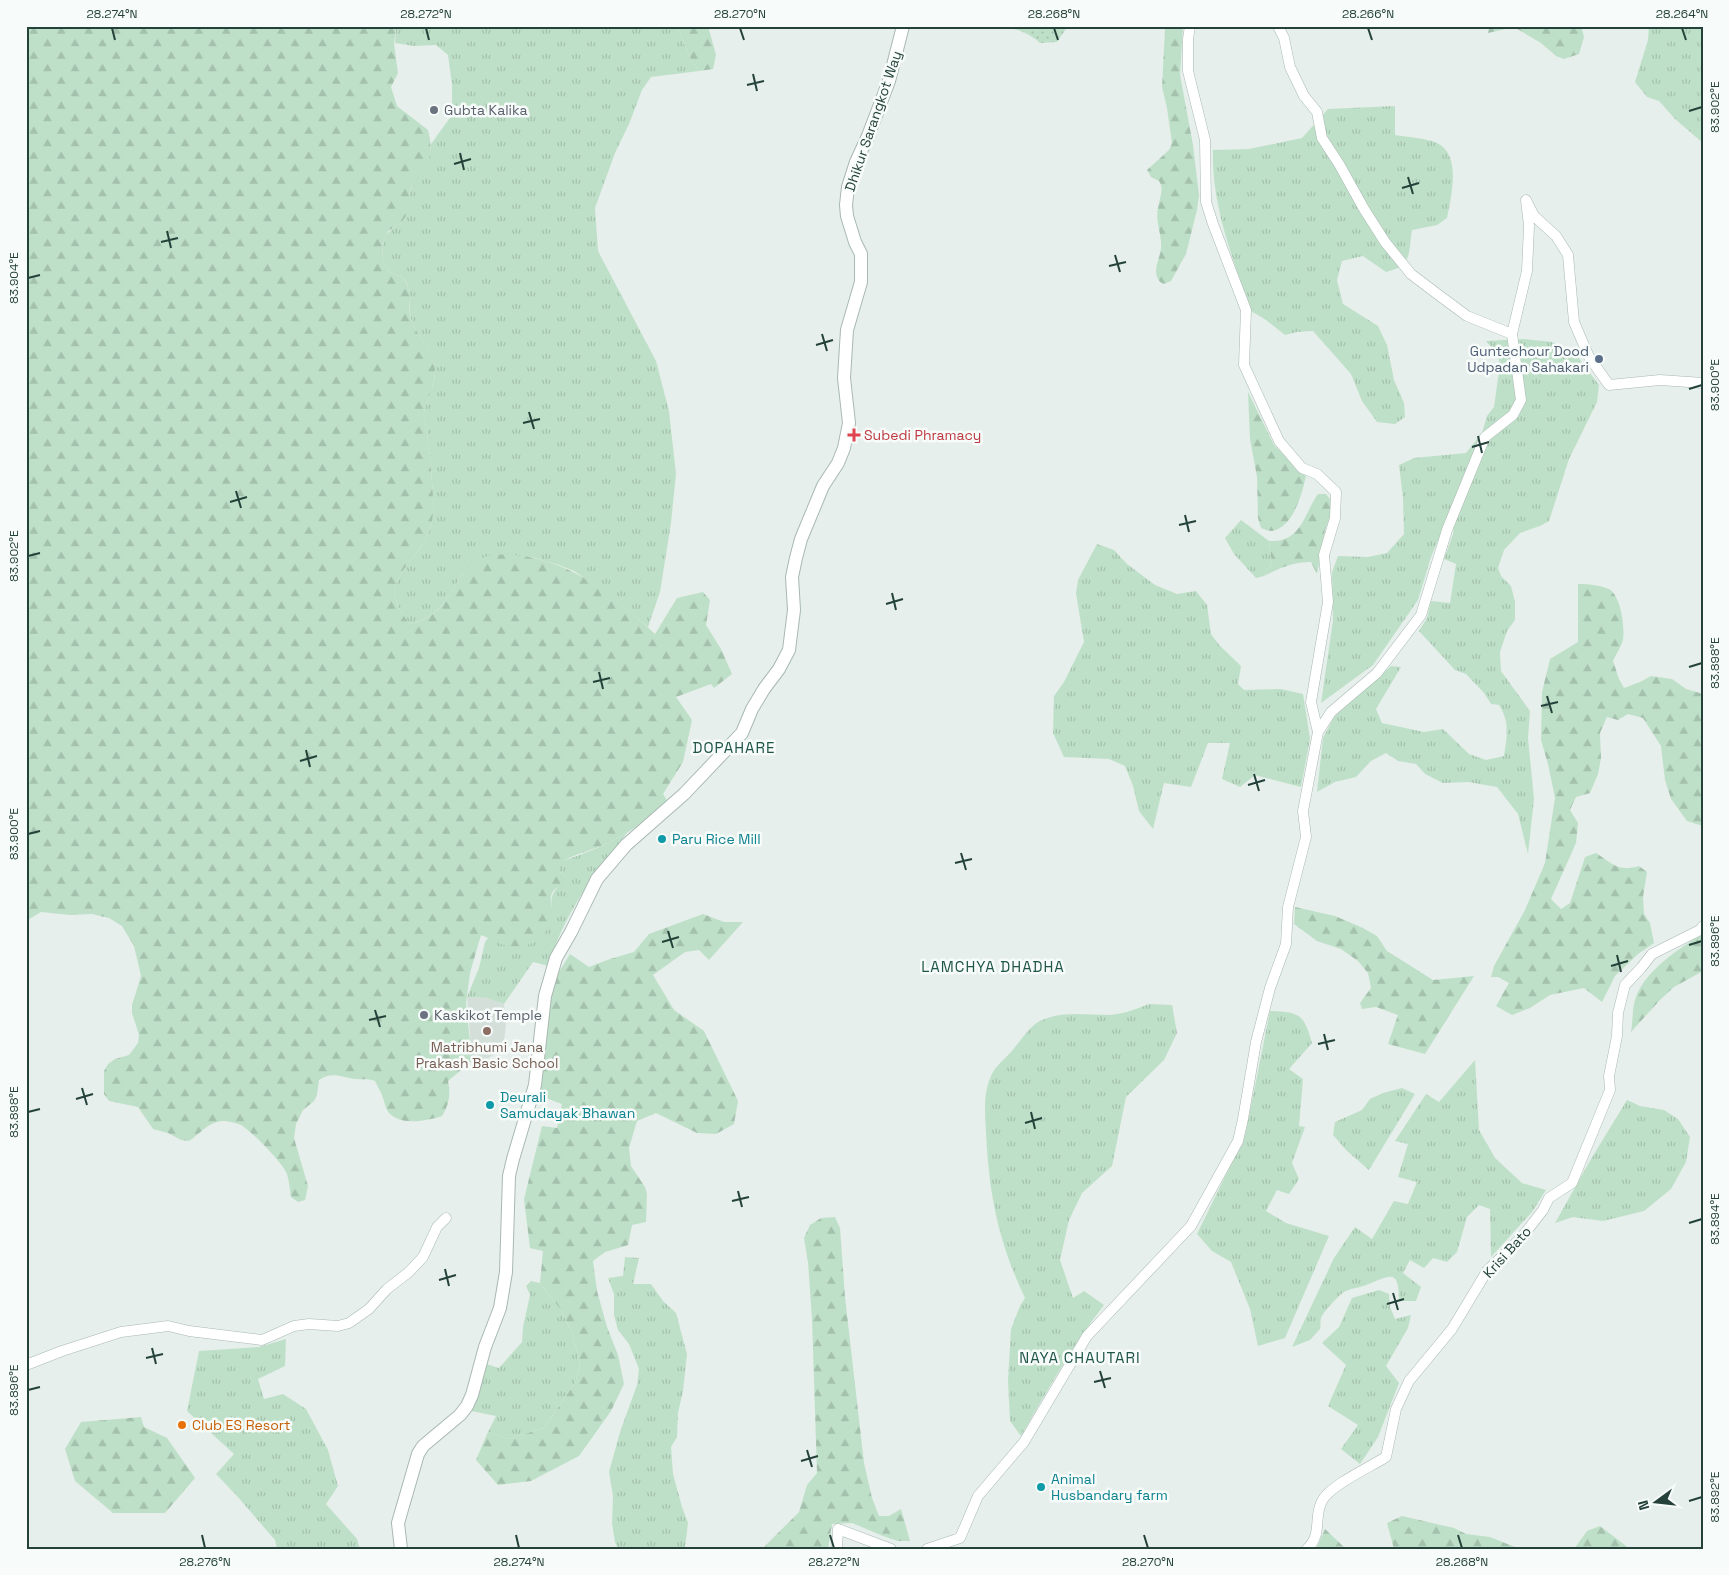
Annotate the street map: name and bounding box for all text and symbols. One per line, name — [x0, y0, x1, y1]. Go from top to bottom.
text: 28.274°N — [87, 6, 138, 22]
text: 28.272°N — [400, 6, 452, 22]
text: 28.270°N — [714, 6, 766, 22]
text: 28.268°N — [1028, 6, 1080, 22]
text: 28.266°N — [1342, 6, 1394, 22]
text: 28.264°N — [1656, 6, 1708, 22]
street label: Dhikur Sarangkot Way — [840, 48, 906, 194]
text: 83.902°E — [1707, 81, 1723, 133]
place label: Gubta Kalika — [444, 101, 527, 119]
marker: Gubta Kalika — [428, 104, 440, 116]
text: 83.904°E — [6, 252, 22, 304]
place label: Guntechour Dood Udpadan Sahakari — [1467, 342, 1589, 376]
marker: Guntechour Dood Udpadan Sahakari — [1593, 353, 1605, 365]
text: 83.900°E — [1707, 359, 1723, 411]
place label: Subedi Phramacy — [864, 426, 981, 444]
marker: Subedi Phramacy — [848, 429, 860, 441]
text: 83.902°E — [6, 530, 22, 582]
text: 83.898°E — [1707, 637, 1723, 689]
district label: DOPAHARE — [693, 738, 775, 757]
text: 83.900°E — [6, 808, 22, 860]
place label: Paru Rice Mill — [672, 830, 761, 848]
marker: Paru Rice Mill — [656, 833, 668, 845]
text: 83.896°E — [1707, 915, 1723, 967]
district label: LAMCHYA DHADHA — [921, 957, 1065, 976]
place label: Kaskikot Temple — [434, 1006, 542, 1024]
marker: Kaskikot Temple — [418, 1009, 430, 1021]
marker: Matribhumi Jana Prakash Basic School — [481, 1025, 493, 1037]
place label: Matribhumi Jana Prakash Basic School — [416, 1038, 558, 1072]
text: 83.898°E — [6, 1086, 22, 1138]
place label: Deurali Samudayak Bhawan — [500, 1088, 635, 1122]
marker: Deurali Samudayak Bhawan — [484, 1099, 496, 1111]
text: 83.894°E — [1707, 1193, 1723, 1245]
street label: Krisi Bato — [1479, 1222, 1535, 1282]
district label: NAYA CHAUTARI — [1019, 1348, 1141, 1367]
text: 83.896°E — [6, 1364, 22, 1416]
place label: Club ES Resort — [192, 1416, 291, 1434]
marker: Club ES Resort — [176, 1419, 188, 1431]
place label: Animal Husbandary farm — [1051, 1470, 1168, 1504]
text: 83.892°E — [1707, 1471, 1723, 1523]
north arrow — [1632, 1478, 1682, 1528]
marker: Animal Husbandary farm — [1035, 1481, 1047, 1493]
text: N — [1634, 1498, 1653, 1512]
text: 28.276°N — [179, 1554, 231, 1570]
text: 28.274°N — [494, 1554, 545, 1570]
text: 28.272°N — [808, 1554, 860, 1570]
text: 28.270°N — [1122, 1554, 1174, 1570]
text: 28.268°N — [1436, 1554, 1488, 1570]

